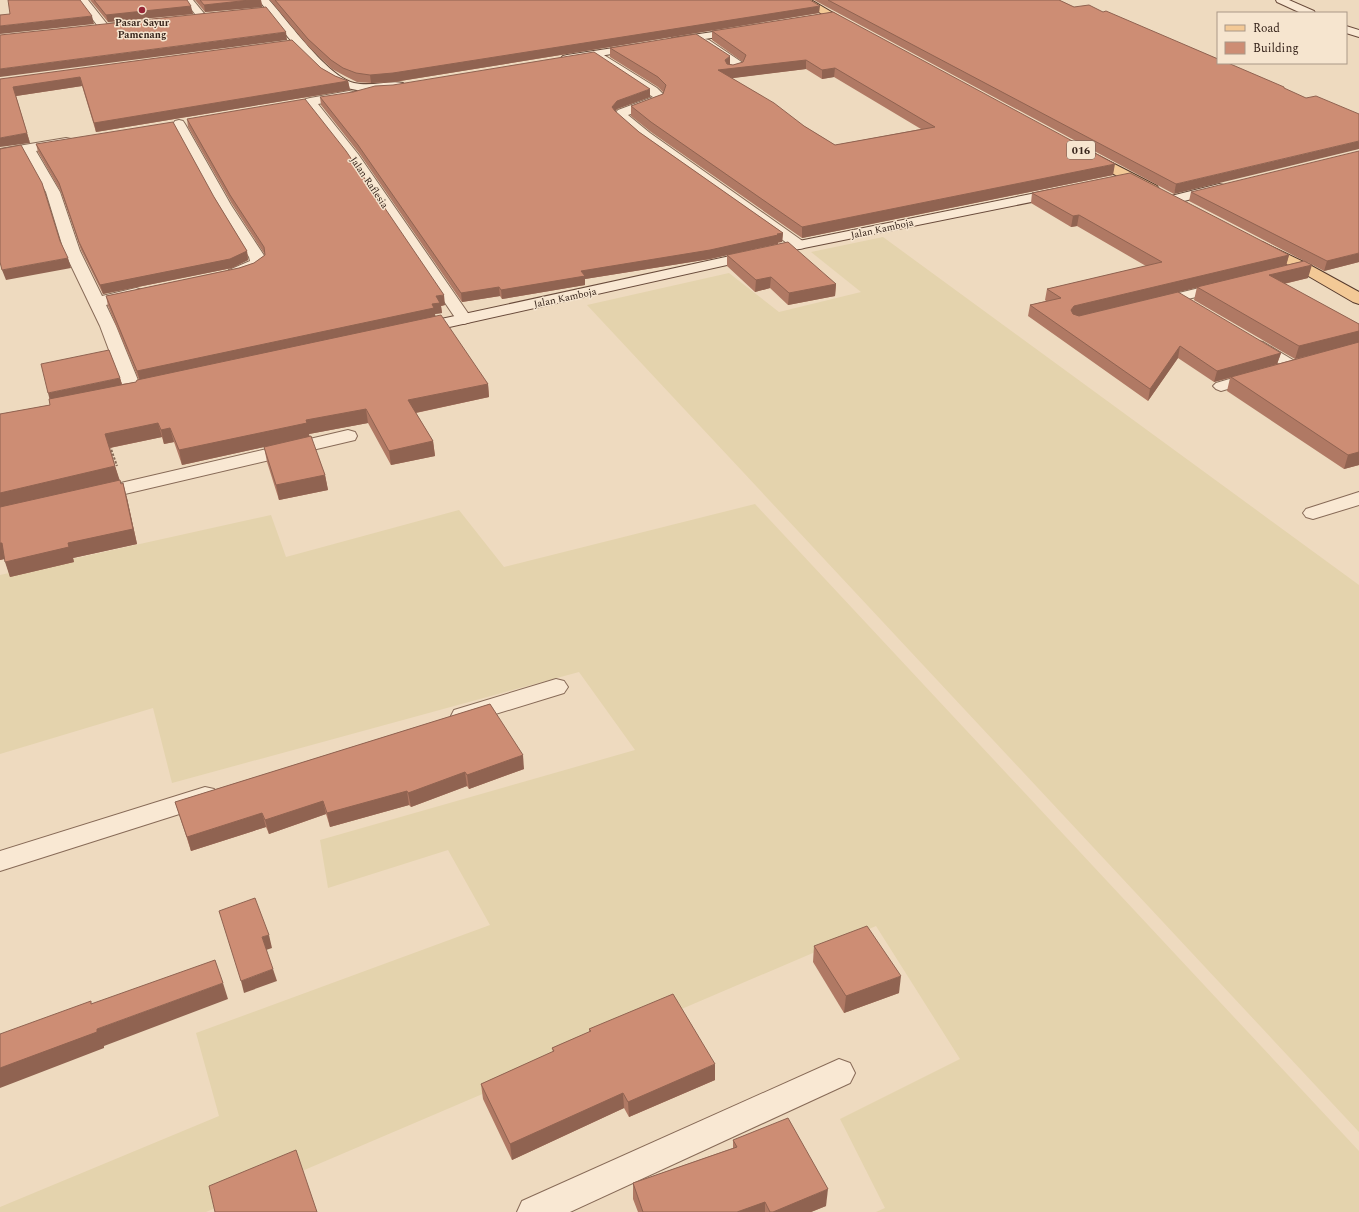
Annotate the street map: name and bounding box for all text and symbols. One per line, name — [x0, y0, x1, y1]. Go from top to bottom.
marker: Pasar Sayur Pamenang — [137, 5, 147, 15]
legend — [1217, 12, 1347, 64]
place label: Pasar Sayur Pamenang — [115, 15, 170, 43]
text: Road — [1253, 19, 1280, 38]
text: Building — [1253, 39, 1299, 58]
road number: 016 — [1067, 141, 1095, 159]
street label: Jalan Raflesia — [346, 153, 393, 212]
street label: Jalan Kamboja — [849, 214, 915, 243]
street label: Jalan Kamboja — [532, 283, 598, 312]

